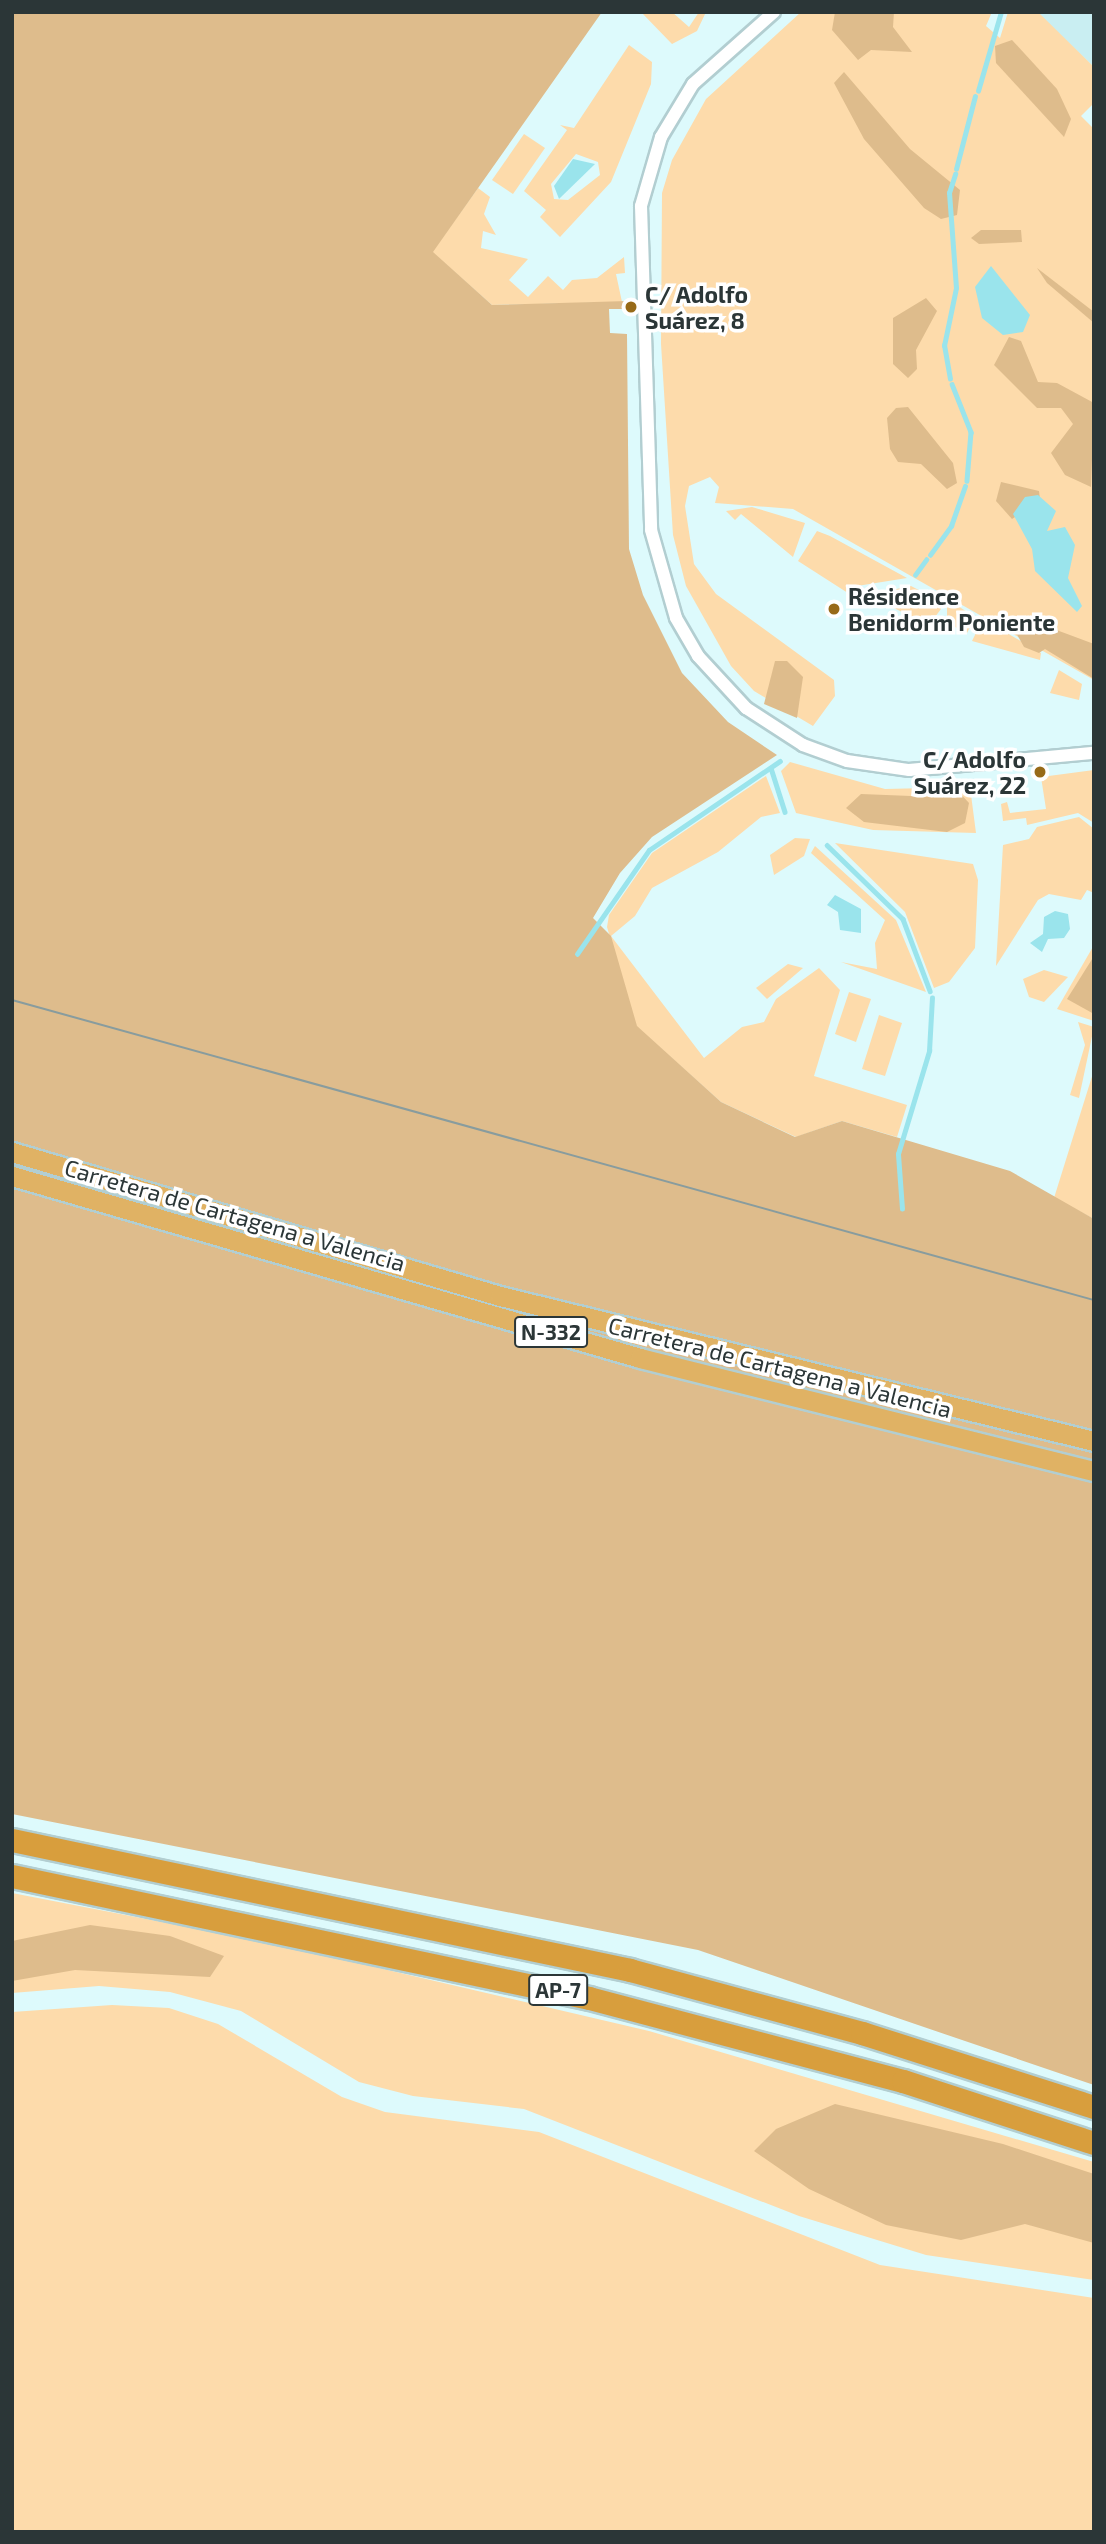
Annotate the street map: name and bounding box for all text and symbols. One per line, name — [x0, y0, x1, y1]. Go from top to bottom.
place label: C/ Adolfo Suárez, 8 — [645, 280, 749, 334]
marker: C/ Adolfo Suárez, 8 — [623, 299, 639, 315]
place label: Résidence Benidorm Poniente — [848, 582, 1055, 636]
marker: Résidence Benidorm Poniente — [826, 601, 842, 617]
place label: C/ Adolfo Suárez, 22 — [914, 745, 1026, 799]
marker: C/ Adolfo Suárez, 22 — [1032, 764, 1048, 780]
street label: Carretera de Cartagena a Valencia — [61, 1153, 409, 1277]
street label: Carretera de Cartagena a Valencia — [605, 1311, 955, 1423]
road number: N-332 — [512, 1314, 590, 1350]
road number: AP-7 — [526, 1972, 590, 2008]

